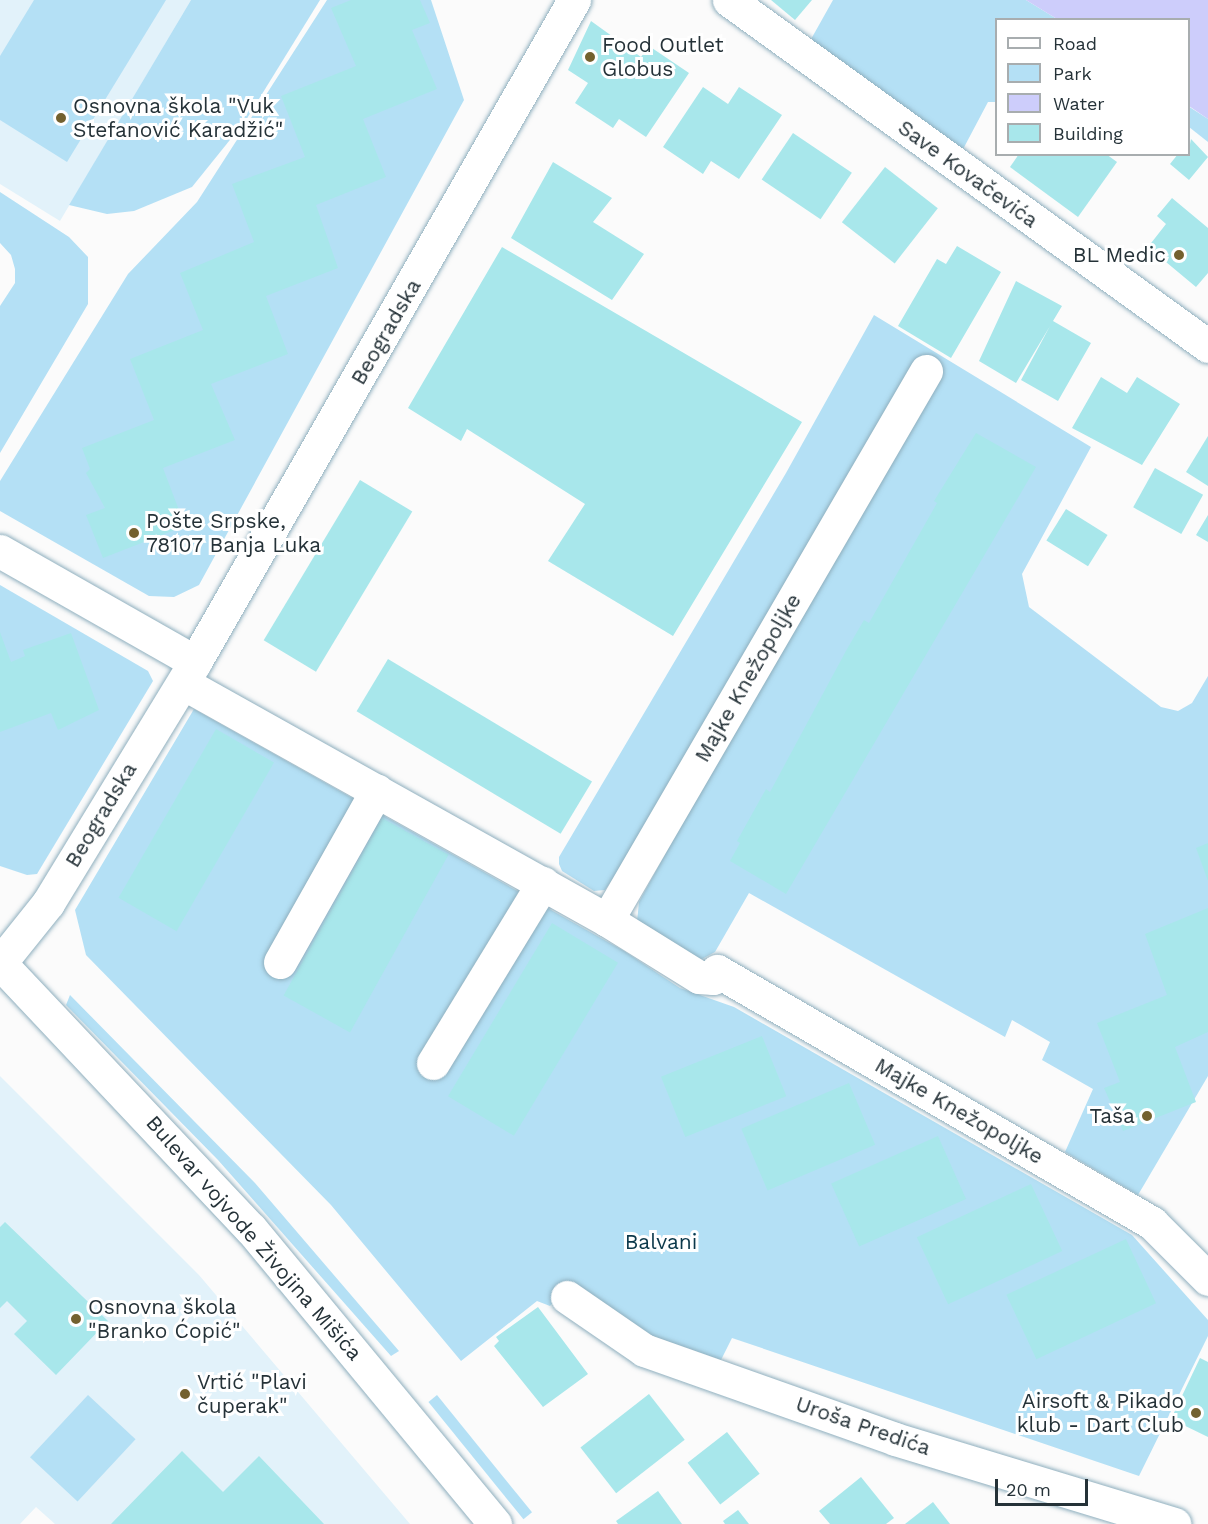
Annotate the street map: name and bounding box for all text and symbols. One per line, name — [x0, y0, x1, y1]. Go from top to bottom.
legend — [995, 18, 1190, 156]
place label: Food Outlet Globus — [602, 32, 724, 82]
text: Road — [1053, 33, 1097, 54]
marker: Food Outlet Globus — [583, 50, 597, 64]
text: Park — [1053, 63, 1092, 84]
place label: Osnovna škola "Vuk Stefanović Karadžić" — [73, 93, 283, 143]
text: Water — [1053, 93, 1105, 114]
marker: Osnovna škola "Vuk Stefanović Karadžić" — [54, 111, 68, 125]
street label: Save Kovačevića — [893, 115, 1043, 233]
text: Building — [1053, 123, 1123, 144]
place label: BL Medic — [1072, 242, 1166, 268]
marker: BL Medic — [1170, 246, 1188, 264]
street label: Beogradska — [346, 275, 426, 389]
place label: Pošte Srpske, 78107 Banja Luka — [146, 508, 322, 558]
marker: Pošte Srpske, 78107 Banja Luka — [127, 526, 141, 540]
street label: Majke Knežopoljke — [690, 589, 806, 767]
street label: Beogradska — [60, 758, 142, 872]
street label: Majke Knežopoljke — [870, 1053, 1048, 1169]
place label: Taša — [1090, 1103, 1135, 1129]
marker: Taša — [1140, 1109, 1154, 1123]
street label: Bulevar vojvode Živojina Mišića — [140, 1110, 368, 1366]
park label: Balvani — [625, 1229, 697, 1255]
place label: Osnovna škola "Branko Ćopić" — [88, 1294, 240, 1344]
marker: Osnovna škola "Branko Ćopić" — [69, 1312, 83, 1326]
place label: Vrtić "Plavi čuperak" — [197, 1369, 307, 1419]
marker: Vrtić "Plavi čuperak" — [178, 1387, 192, 1401]
place label: Airsoft & Pikado klub - Dart Club — [1017, 1388, 1184, 1438]
street label: Uroša Predića — [792, 1391, 934, 1461]
marker: Airsoft & Pikado klub - Dart Club — [1189, 1406, 1203, 1420]
scale bar — [998, 1467, 1091, 1505]
text: 20 m — [1006, 1479, 1051, 1500]

